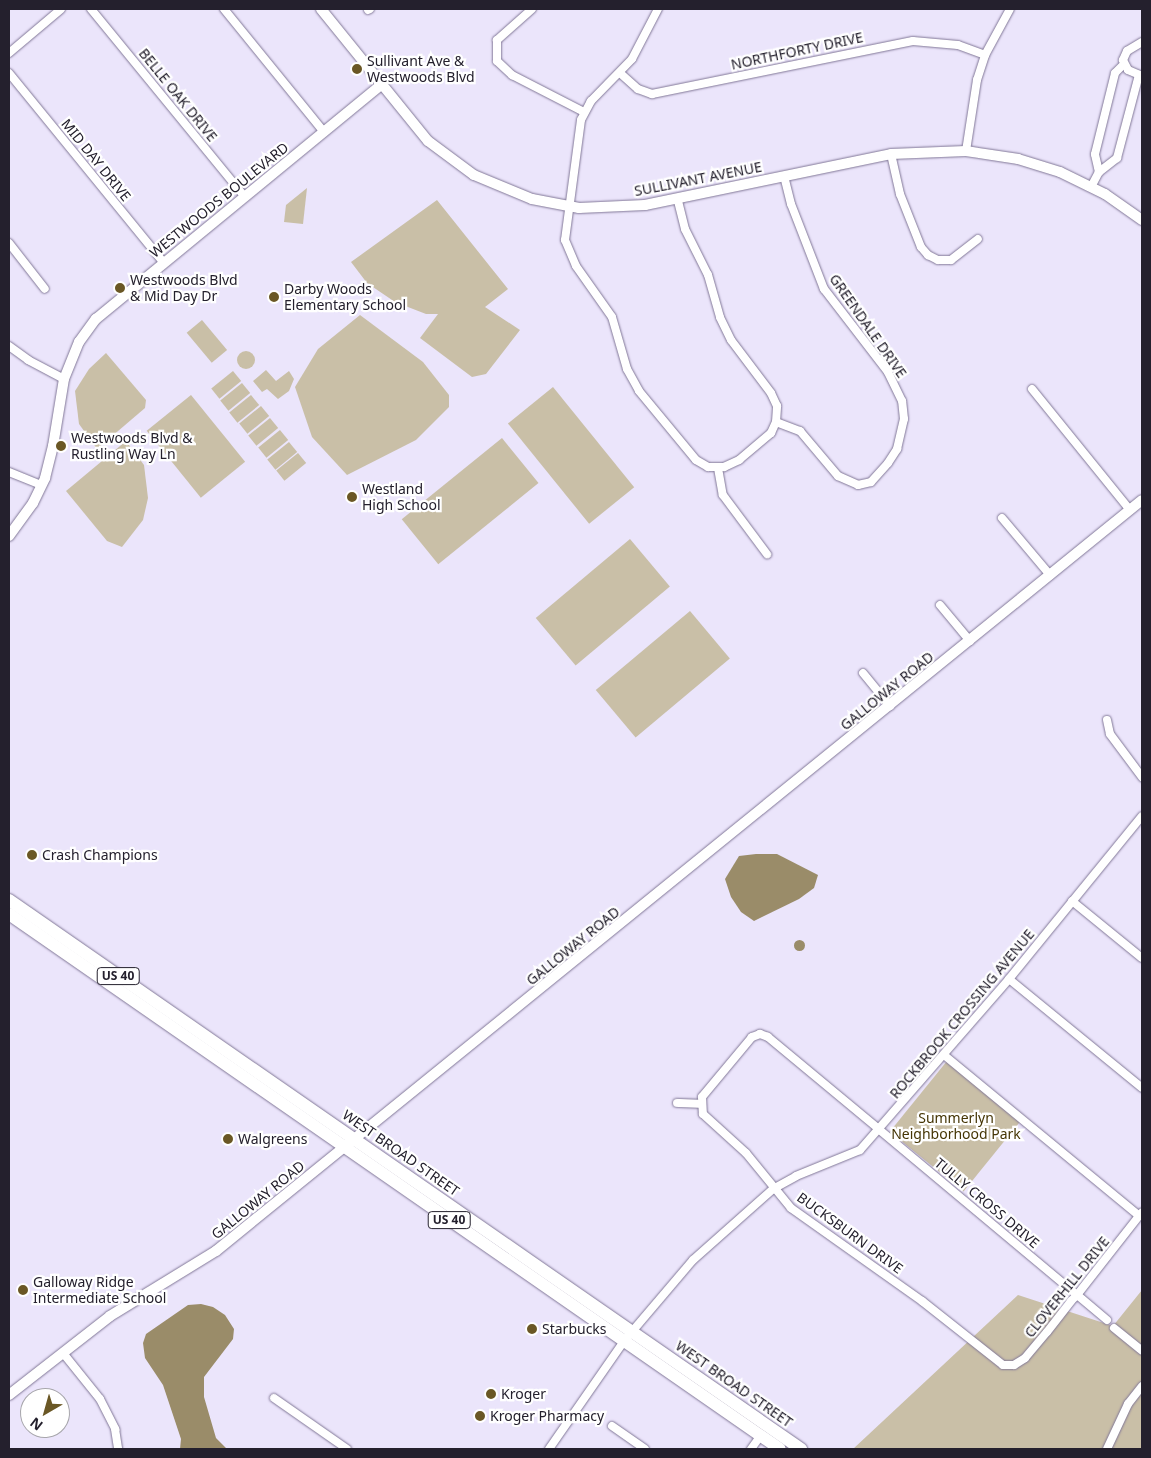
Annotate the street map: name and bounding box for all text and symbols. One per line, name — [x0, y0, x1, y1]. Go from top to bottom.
street label: NORTHFORTY DRIVE — [729, 29, 865, 73]
street label: BELLE OAK DRIVE — [135, 45, 221, 145]
place label: Sullivant Ave & Westwoods Blvd — [367, 53, 475, 85]
marker: Sullivant Ave & Westwoods Blvd — [351, 63, 363, 75]
street label: MID DAY DRIVE — [58, 116, 134, 204]
street label: WESTWOODS BOULEVARD — [146, 139, 292, 261]
street label: SULLIVANT AVENUE — [633, 158, 763, 200]
street label: GREENDALE DRIVE — [826, 271, 910, 381]
place label: Westwoods Blvd & Mid Day Dr — [130, 272, 238, 304]
place label: Darby Woods Elementary School — [284, 281, 406, 314]
marker: Westwoods Blvd & Mid Day Dr — [114, 282, 126, 294]
marker: Darby Woods Elementary School — [268, 291, 280, 303]
place label: Westwoods Blvd & Rustling Way Ln — [71, 430, 193, 462]
marker: Westwoods Blvd & Rustling Way Ln — [55, 440, 67, 452]
place label: Westland High School — [362, 481, 440, 514]
marker: Westland High School — [346, 491, 358, 503]
street label: GALLOWAY ROAD — [837, 648, 937, 734]
place label: Crash Champions — [42, 847, 158, 863]
marker: Crash Champions — [26, 849, 38, 861]
street label: GALLOWAY ROAD — [523, 903, 623, 989]
street label: ROCKBROOK CROSSING AVENUE — [886, 926, 1038, 1102]
road number: US 40 — [96, 966, 140, 986]
street label: WEST BROAD STREET — [339, 1106, 463, 1200]
park label: Summerlyn Neighborhood Park — [891, 1110, 1021, 1142]
place label: Walgreens — [238, 1131, 307, 1147]
marker: Walgreens — [222, 1133, 234, 1145]
street label: TULLY CROSS DRIVE — [931, 1154, 1043, 1252]
street label: GALLOWAY ROAD — [208, 1157, 308, 1243]
street label: BUCKSBURN DRIVE — [794, 1189, 906, 1277]
road number: US 40 — [426, 1210, 472, 1230]
street label: CLOVERHILL DRIVE — [1021, 1233, 1113, 1341]
place label: Galloway Ridge Intermediate School — [33, 1274, 166, 1306]
marker: Galloway Ridge Intermediate School — [17, 1284, 29, 1296]
place label: Starbucks — [542, 1321, 607, 1337]
marker: Starbucks — [526, 1323, 538, 1335]
street label: WEST BROAD STREET — [672, 1337, 796, 1431]
place label: Kroger — [501, 1386, 546, 1402]
north arrow — [20, 1388, 70, 1438]
marker: Kroger — [485, 1388, 497, 1400]
place label: Kroger Pharmacy — [490, 1408, 604, 1424]
marker: Kroger Pharmacy — [474, 1410, 486, 1422]
text: N — [26, 1413, 46, 1435]

